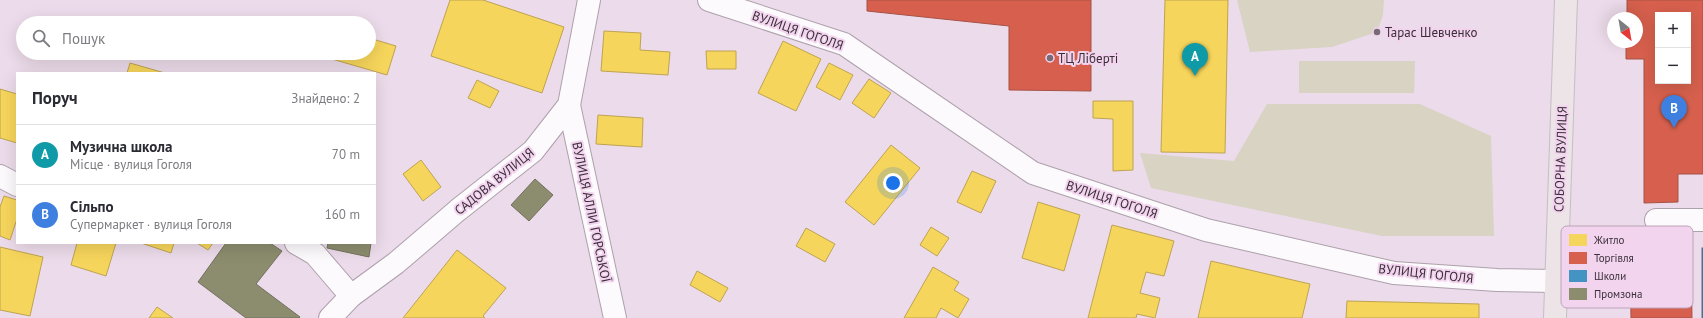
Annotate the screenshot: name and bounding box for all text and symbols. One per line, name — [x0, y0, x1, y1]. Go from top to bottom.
street label: ВУЛИЦЯ ГОГОЛЯ — [750, 7, 846, 54]
north arrow — [1607, 12, 1643, 48]
map controls — [1655, 12, 1691, 84]
button: + — [1655, 12, 1691, 48]
search box — [16, 16, 376, 60]
place label: Тарас Шевченко — [1385, 24, 1478, 41]
icon: search — [30, 27, 52, 49]
marker: Тарас Шевченко — [1372, 27, 1382, 37]
text: Пошук — [62, 29, 105, 48]
pin: A — [1182, 43, 1208, 76]
button: − — [1655, 48, 1691, 84]
place label: ТЦ Ліберті — [1058, 50, 1118, 67]
marker: ТЦ Ліберті — [1045, 53, 1055, 63]
text: Поруч — [32, 87, 78, 109]
text: Знайдено: 2 — [291, 90, 360, 107]
pin: B — [1661, 95, 1687, 128]
street label: СОБОРНА ВУЛИЦЯ — [1550, 106, 1571, 212]
text: Музична школа — [70, 137, 172, 156]
street label: ВУЛИЦЯ АЛЛИ ГОРСЬКОЇ — [568, 140, 615, 284]
street label: САДОВА ВУЛИЦЯ — [451, 144, 538, 219]
text: A — [41, 146, 49, 163]
text: 70 m — [332, 146, 360, 163]
text: Місце · вулиця Гоголя — [70, 156, 192, 173]
your location — [883, 173, 903, 193]
street label: ВУЛИЦЯ ГОГОЛЯ — [1064, 177, 1160, 222]
text: Сільпо — [70, 197, 114, 216]
text: B — [41, 206, 49, 223]
text: 160 m — [325, 206, 360, 223]
text: Супермаркет · вулиця Гоголя — [70, 216, 232, 233]
legend — [1561, 226, 1693, 308]
text: Житло — [1593, 233, 1625, 247]
text: Торгівля — [1594, 251, 1634, 265]
street label: ВУЛИЦЯ ГОГОЛЯ — [1378, 260, 1474, 287]
text: Школи — [1594, 269, 1626, 283]
text: Промзона — [1594, 287, 1642, 301]

